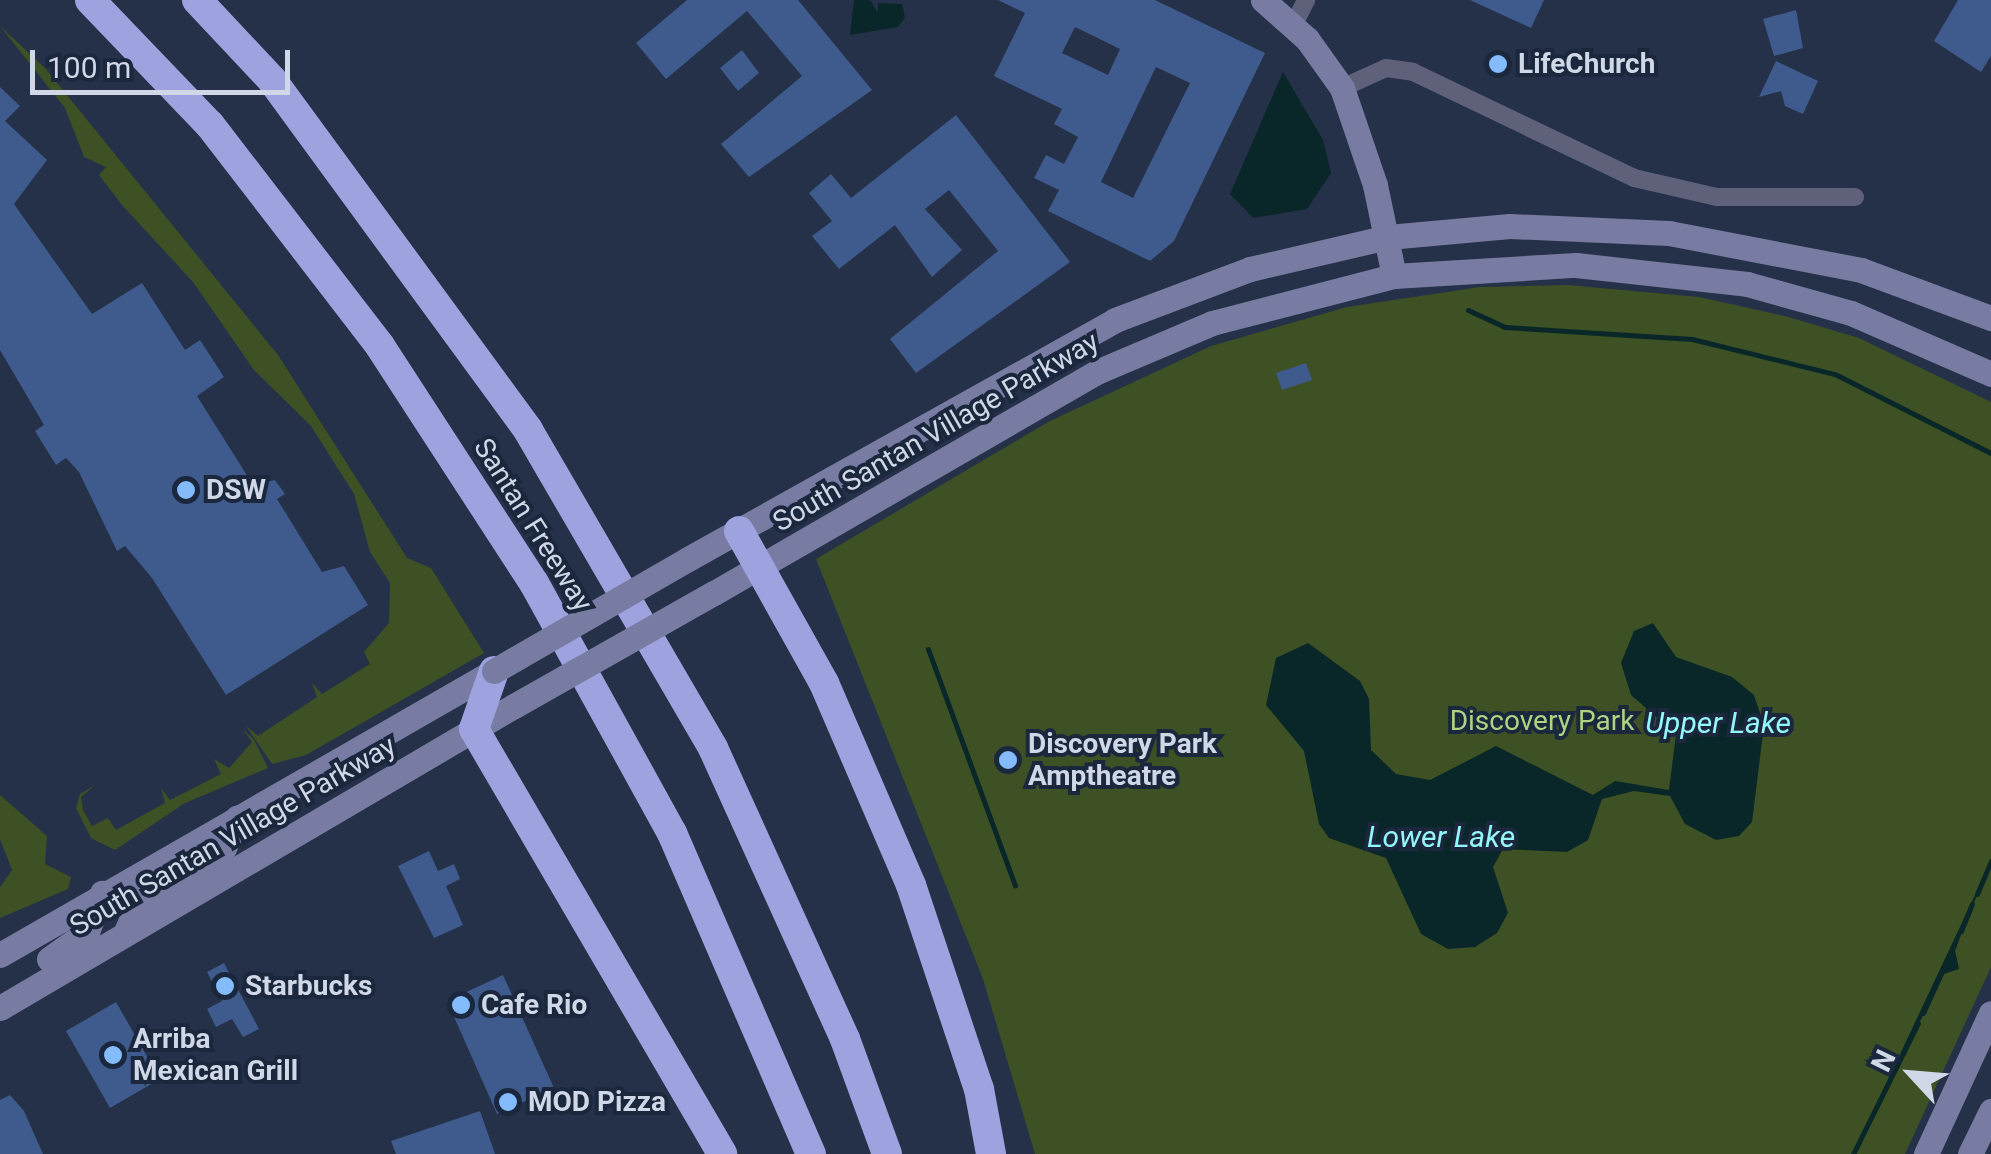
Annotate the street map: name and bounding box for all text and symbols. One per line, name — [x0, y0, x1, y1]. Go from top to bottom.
scale bar — [35, 30, 295, 92]
place label: LifeChurch — [1518, 47, 1655, 81]
text: 100 m — [47, 50, 131, 85]
marker: LifeChurch — [1487, 53, 1509, 75]
street label: South Santan Village Parkway — [767, 325, 1105, 539]
street label: Santan Freeway — [466, 432, 600, 618]
place label: DSW — [206, 473, 266, 507]
marker: DSW — [175, 479, 197, 501]
park label: Discovery Park — [1450, 704, 1634, 738]
water label: Upper Lake — [1645, 705, 1791, 741]
place label: Discovery Park Amptheatre — [1028, 727, 1217, 793]
street label: South Santan Village Parkway — [64, 729, 402, 943]
marker: Discovery Park Amptheatre — [997, 749, 1019, 771]
water label: Lower Lake — [1367, 819, 1515, 855]
place label: Starbucks — [245, 969, 372, 1003]
marker: Starbucks — [214, 975, 236, 997]
place label: Cafe Rio — [481, 988, 587, 1022]
marker: Cafe Rio — [450, 994, 472, 1016]
place label: Arriba Mexican Grill — [133, 1022, 298, 1088]
north arrow — [1861, 1024, 1961, 1124]
marker: Arriba Mexican Grill — [102, 1044, 124, 1066]
text: N — [1864, 1045, 1903, 1077]
place label: MOD Pizza — [528, 1085, 666, 1119]
marker: MOD Pizza — [497, 1091, 519, 1113]

